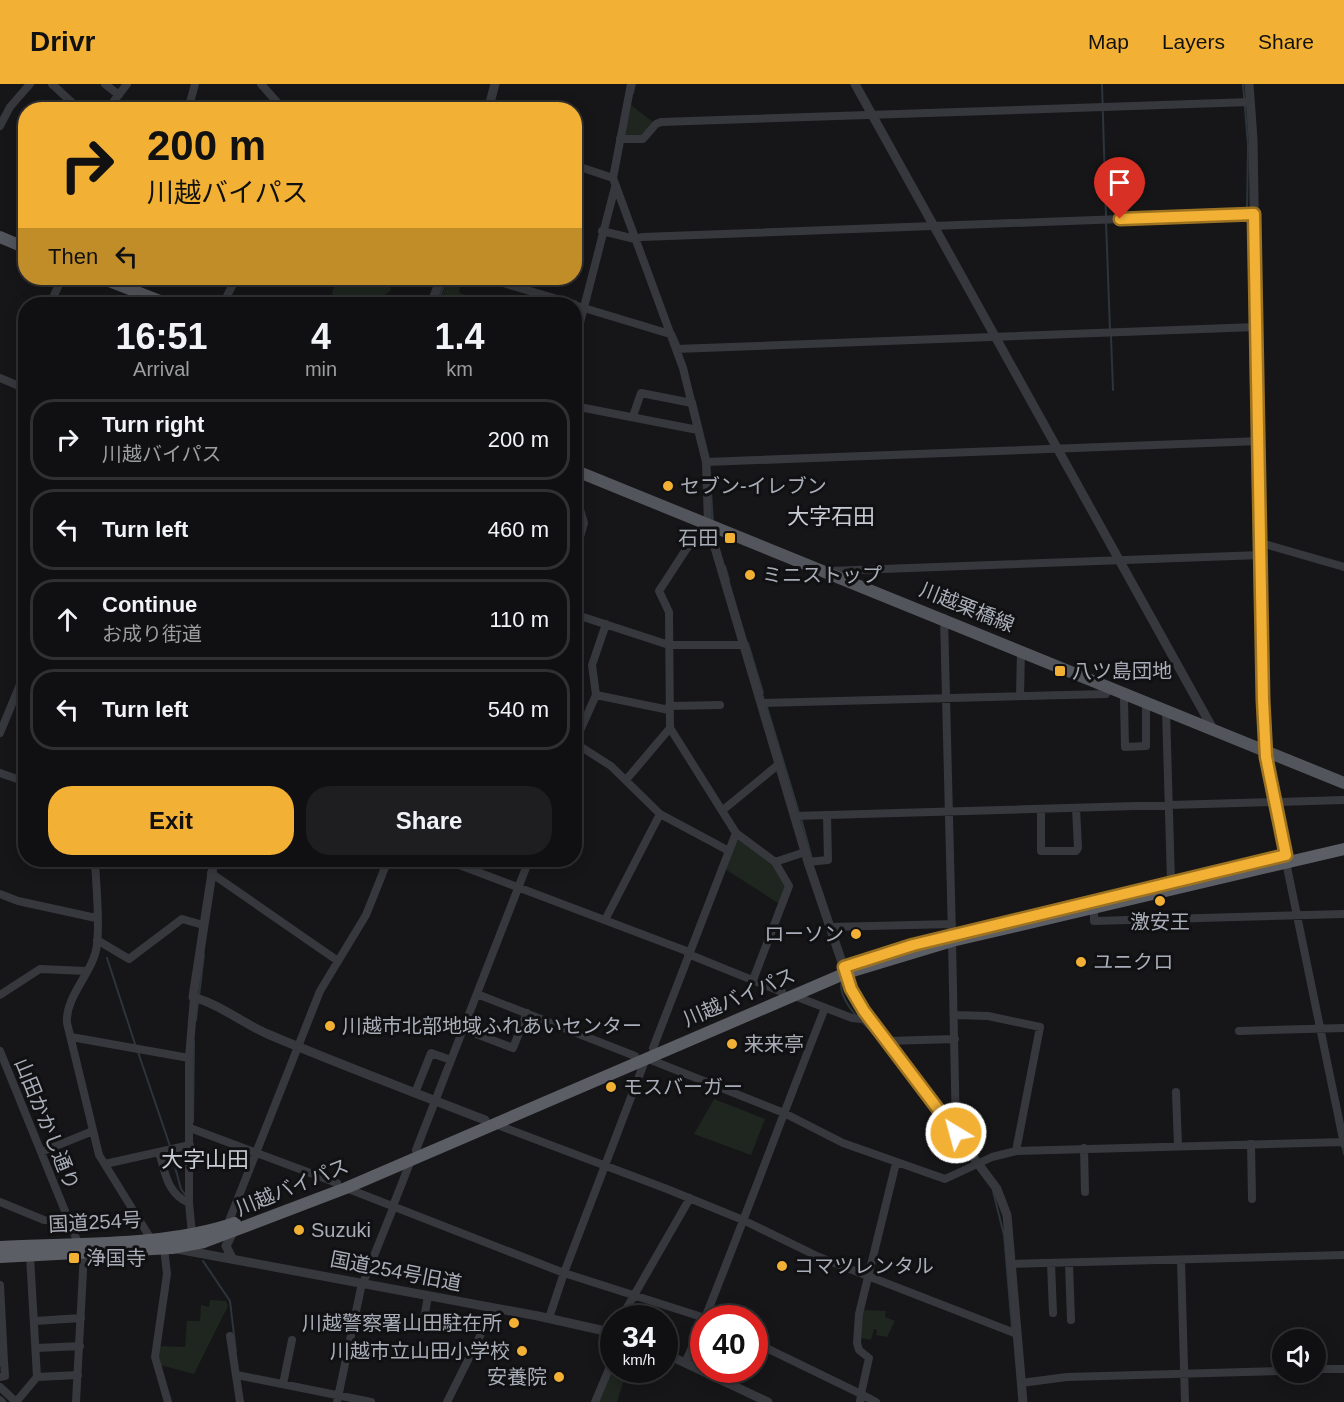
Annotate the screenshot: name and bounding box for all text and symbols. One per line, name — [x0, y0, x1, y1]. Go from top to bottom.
text: Drivr — [30, 26, 95, 57]
text: Map — [1088, 30, 1129, 53]
text: Layers — [1162, 30, 1225, 53]
text: Share — [1258, 30, 1314, 53]
text: 200 m — [147, 122, 266, 169]
icon: right — [48, 126, 126, 204]
pin — [1094, 157, 1145, 219]
icon: arrive — [1103, 166, 1136, 199]
text: 川越バイパス — [147, 178, 308, 208]
icon: left — [110, 240, 143, 273]
text: Then — [48, 244, 98, 269]
text: 16:51 — [115, 316, 207, 357]
text: 4 — [311, 316, 331, 357]
text: 1.4 — [435, 316, 485, 357]
text: Arrival — [133, 358, 190, 380]
text: min — [305, 358, 337, 380]
text: km — [446, 358, 473, 380]
text: Turn right — [102, 412, 204, 437]
icon: right — [51, 423, 84, 456]
text: 200 m — [488, 427, 549, 452]
text: 川越バイパス — [102, 443, 222, 465]
place label: セブン-イレブン — [680, 475, 827, 497]
marker: セブン-イレブン — [661, 479, 675, 493]
district label: 大字石田 — [787, 504, 875, 529]
icon: left — [51, 513, 84, 546]
text: Turn left — [102, 517, 188, 542]
text: 460 m — [488, 517, 549, 542]
place label: 石田 — [678, 527, 718, 549]
marker: 石田 — [723, 531, 737, 545]
place label: ミニストップ — [762, 564, 882, 586]
marker: ミニストップ — [743, 568, 757, 582]
street label: 川越栗橋線 — [917, 578, 1017, 636]
text: Continue — [102, 592, 197, 617]
icon: ahead — [51, 603, 84, 636]
text: 110 m — [489, 607, 549, 632]
text: お成り街道 — [102, 623, 202, 645]
place label: 八ツ島団地 — [1072, 660, 1172, 682]
marker: 八ツ島団地 — [1053, 664, 1067, 678]
icon: left — [51, 693, 84, 726]
text: Turn left — [102, 697, 188, 722]
text: 540 m — [488, 697, 549, 722]
button: Exit — [48, 786, 294, 855]
button: Share — [306, 786, 552, 855]
marker: 激安王 — [1153, 894, 1167, 908]
place label: 激安王 — [1130, 911, 1190, 933]
place label: ローソン — [764, 923, 844, 945]
marker: ローソン — [849, 927, 863, 941]
place label: ユニクロ — [1093, 951, 1173, 973]
marker: ユニクロ — [1074, 955, 1088, 969]
street label: 川越バイパス — [680, 964, 798, 1030]
place label: 川越市北部地域ふれあいセンター — [342, 1015, 642, 1037]
marker: 川越市北部地域ふれあいセンター — [323, 1019, 337, 1033]
place label: 来来亭 — [744, 1033, 804, 1055]
marker: 来来亭 — [725, 1037, 739, 1051]
street label: 山田かかし通り — [11, 1055, 83, 1193]
place label: モスバーガー — [623, 1076, 743, 1098]
marker: モスバーガー — [604, 1080, 618, 1094]
position arrow — [924, 1101, 988, 1165]
district label: 大字山田 — [161, 1147, 249, 1172]
street label: 川越バイパス — [232, 1154, 352, 1220]
street label: 国道254号 — [48, 1209, 142, 1235]
place label: Suzuki — [311, 1219, 371, 1241]
marker: Suzuki — [292, 1223, 306, 1237]
place label: 浄国寺 — [86, 1247, 146, 1269]
street label: 国道254号旧道 — [328, 1247, 464, 1295]
marker: 浄国寺 — [67, 1251, 81, 1265]
place label: コマツレンタル — [794, 1255, 934, 1277]
marker: コマツレンタル — [775, 1259, 789, 1273]
speed limit sign: 40 — [690, 1305, 768, 1383]
place label: 川越警察署山田駐在所 — [302, 1312, 502, 1334]
marker: 川越警察署山田駐在所 — [507, 1316, 521, 1330]
text: 34 — [622, 1320, 656, 1353]
map controls — [1272, 1329, 1326, 1383]
button: sound — [1272, 1329, 1326, 1383]
place label: 川越市立山田小学校 — [330, 1340, 510, 1362]
marker: 川越市立山田小学校 — [515, 1344, 529, 1358]
text: km/h — [623, 1351, 655, 1368]
place label: 安養院 — [487, 1366, 547, 1388]
marker: 安養院 — [552, 1370, 566, 1384]

